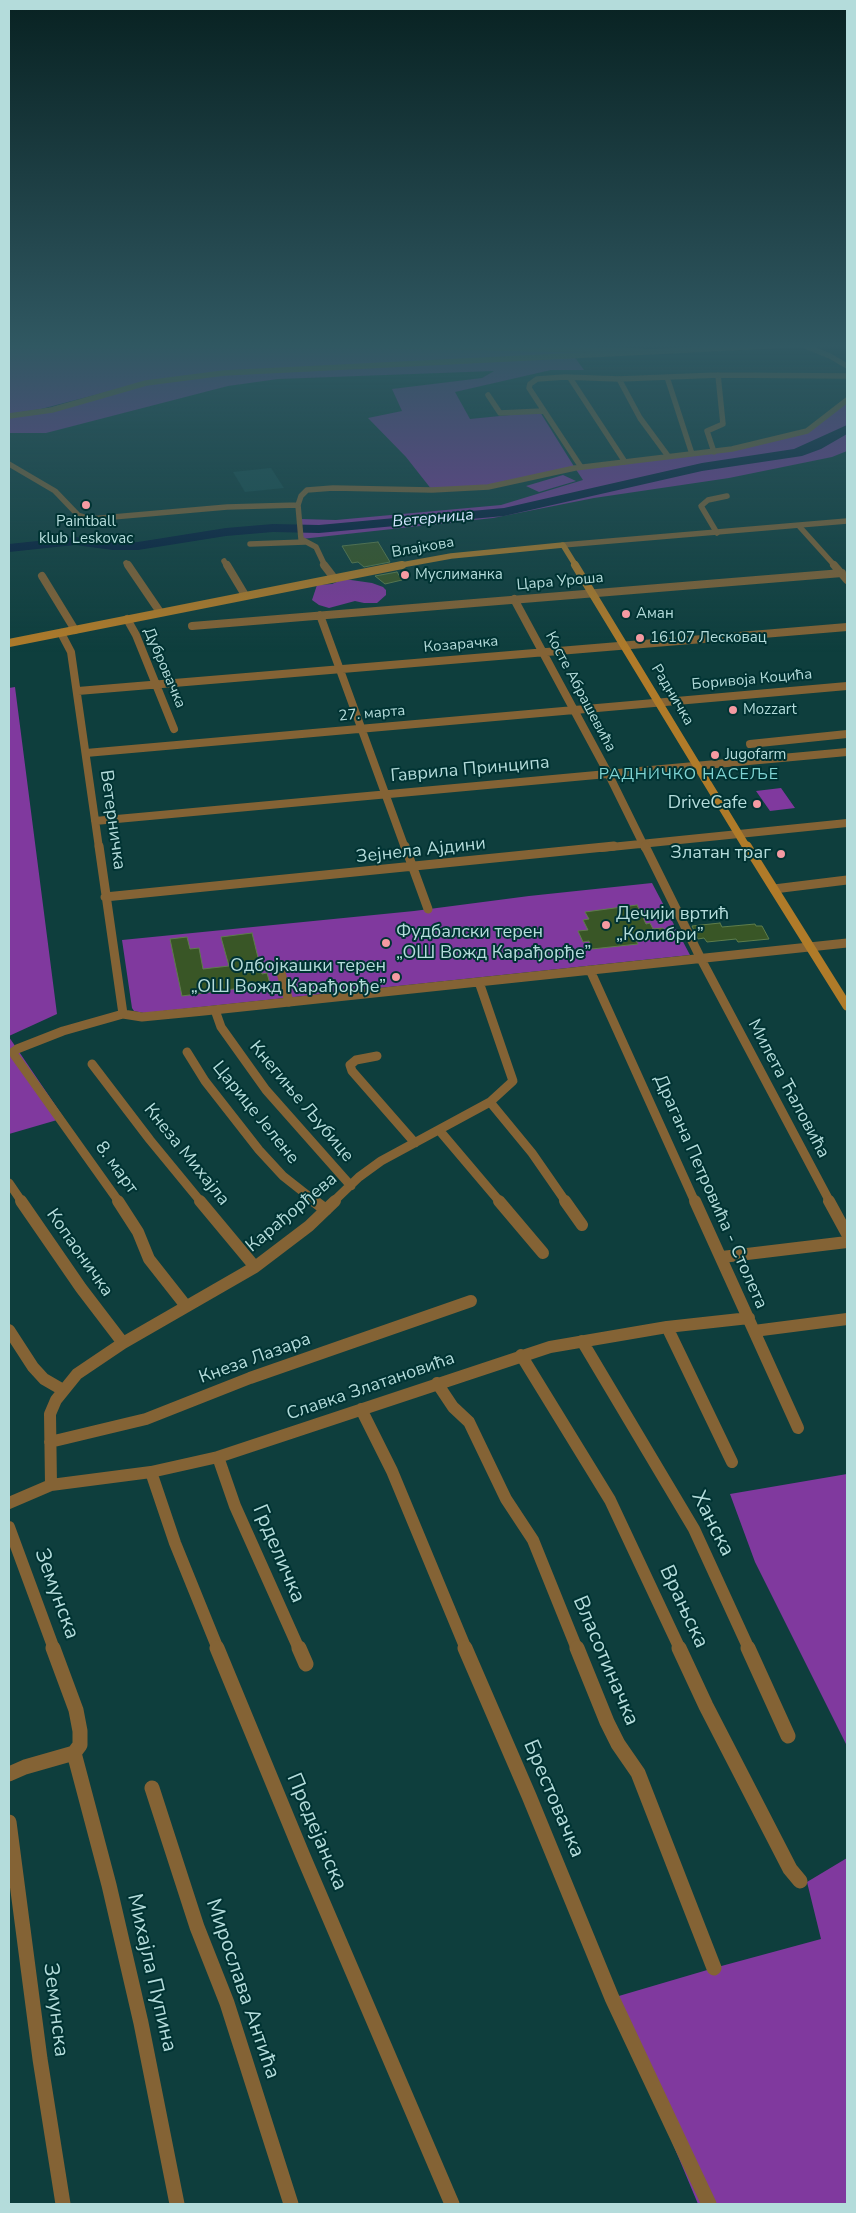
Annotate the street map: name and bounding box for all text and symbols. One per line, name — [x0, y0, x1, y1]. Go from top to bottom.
marker: Paintball klub Leskovac — [80, 499, 92, 511]
water label: Ветерница — [391, 506, 475, 532]
place label: Paintball klub Leskovac — [39, 513, 133, 548]
street label: Влајкова — [390, 534, 456, 562]
place label: Муслиманка — [415, 566, 503, 584]
marker: Муслиманка — [399, 569, 411, 581]
street label: Цара Уроша — [516, 569, 604, 595]
place label: Аман — [636, 605, 674, 623]
marker: Аман — [620, 608, 632, 620]
street label: Дубровачка — [139, 625, 189, 711]
street label: Косте Абрашевића — [541, 629, 619, 755]
place label: 16107 Лесковац — [650, 629, 767, 647]
marker: 16107 Лесковац — [634, 632, 646, 644]
street label: Козарачка — [423, 633, 499, 657]
street label: Радничка — [647, 661, 697, 729]
street label: Боривоја Коцића — [691, 666, 813, 694]
place label: Mozzart — [743, 701, 797, 719]
street label: 27. марта — [338, 702, 406, 726]
marker: Mozzart — [727, 704, 739, 716]
place label: Jugofarm — [725, 746, 786, 764]
marker: Jugofarm — [709, 749, 721, 761]
street label: Гаврила Принципа — [390, 752, 550, 788]
district label: РАДНИЧКО НАСЕЉЕ — [597, 765, 781, 785]
street label: Ветерничка — [94, 769, 130, 871]
place label: DriveCafe — [668, 793, 747, 815]
marker: DriveCafe — [751, 798, 763, 810]
street label: Зејнела Ајдини — [355, 833, 487, 869]
place label: Златан траг — [670, 843, 771, 865]
marker: Златан траг — [775, 848, 787, 860]
place label: Дечији вртић „Колибри” — [616, 904, 729, 946]
marker: Дечији вртић „Колибри” — [600, 919, 612, 931]
place label: Фудбалски терен „ОШ Вожд Карађорђе” — [396, 922, 591, 964]
marker: Фудбалски терен „ОШ Вожд Карађорђе” — [380, 937, 392, 949]
place label: Одбојкашки терен „ОШ Вожд Карађорђе” — [191, 956, 386, 999]
marker: Одбојкашки терен „ОШ Вожд Карађорђе” — [390, 971, 402, 983]
street label: Милета Ћаловића — [742, 1016, 834, 1162]
street label: Кнегиње Љубице — [244, 1037, 358, 1167]
street label: Царице Јелене — [207, 1057, 303, 1169]
street label: Драгана Петровића - Столета — [648, 1071, 772, 1313]
street label: Кнеза Михајла — [138, 1100, 234, 1210]
street label: 8. март — [90, 1137, 142, 1199]
street label: Карађорђева — [242, 1169, 342, 1257]
street label: Копаоничка — [41, 1205, 117, 1301]
street label: Кнеза Лазара — [196, 1329, 314, 1389]
street label: Славка Златановића — [284, 1348, 458, 1426]
street label: Ханска — [685, 1487, 739, 1561]
street label: Грделичка — [246, 1501, 310, 1607]
street label: Земунска — [28, 1545, 84, 1643]
street label: Врањска — [653, 1561, 713, 1653]
street label: Власотиначка — [566, 1592, 644, 1730]
street label: Брестовачка — [517, 1736, 589, 1862]
street label: Предејанска — [280, 1770, 352, 1894]
street label: Михајла Пупина — [121, 1891, 181, 2055]
street label: Мирослава Антића — [199, 1896, 285, 2082]
street label: Земунска — [37, 1962, 73, 2058]

